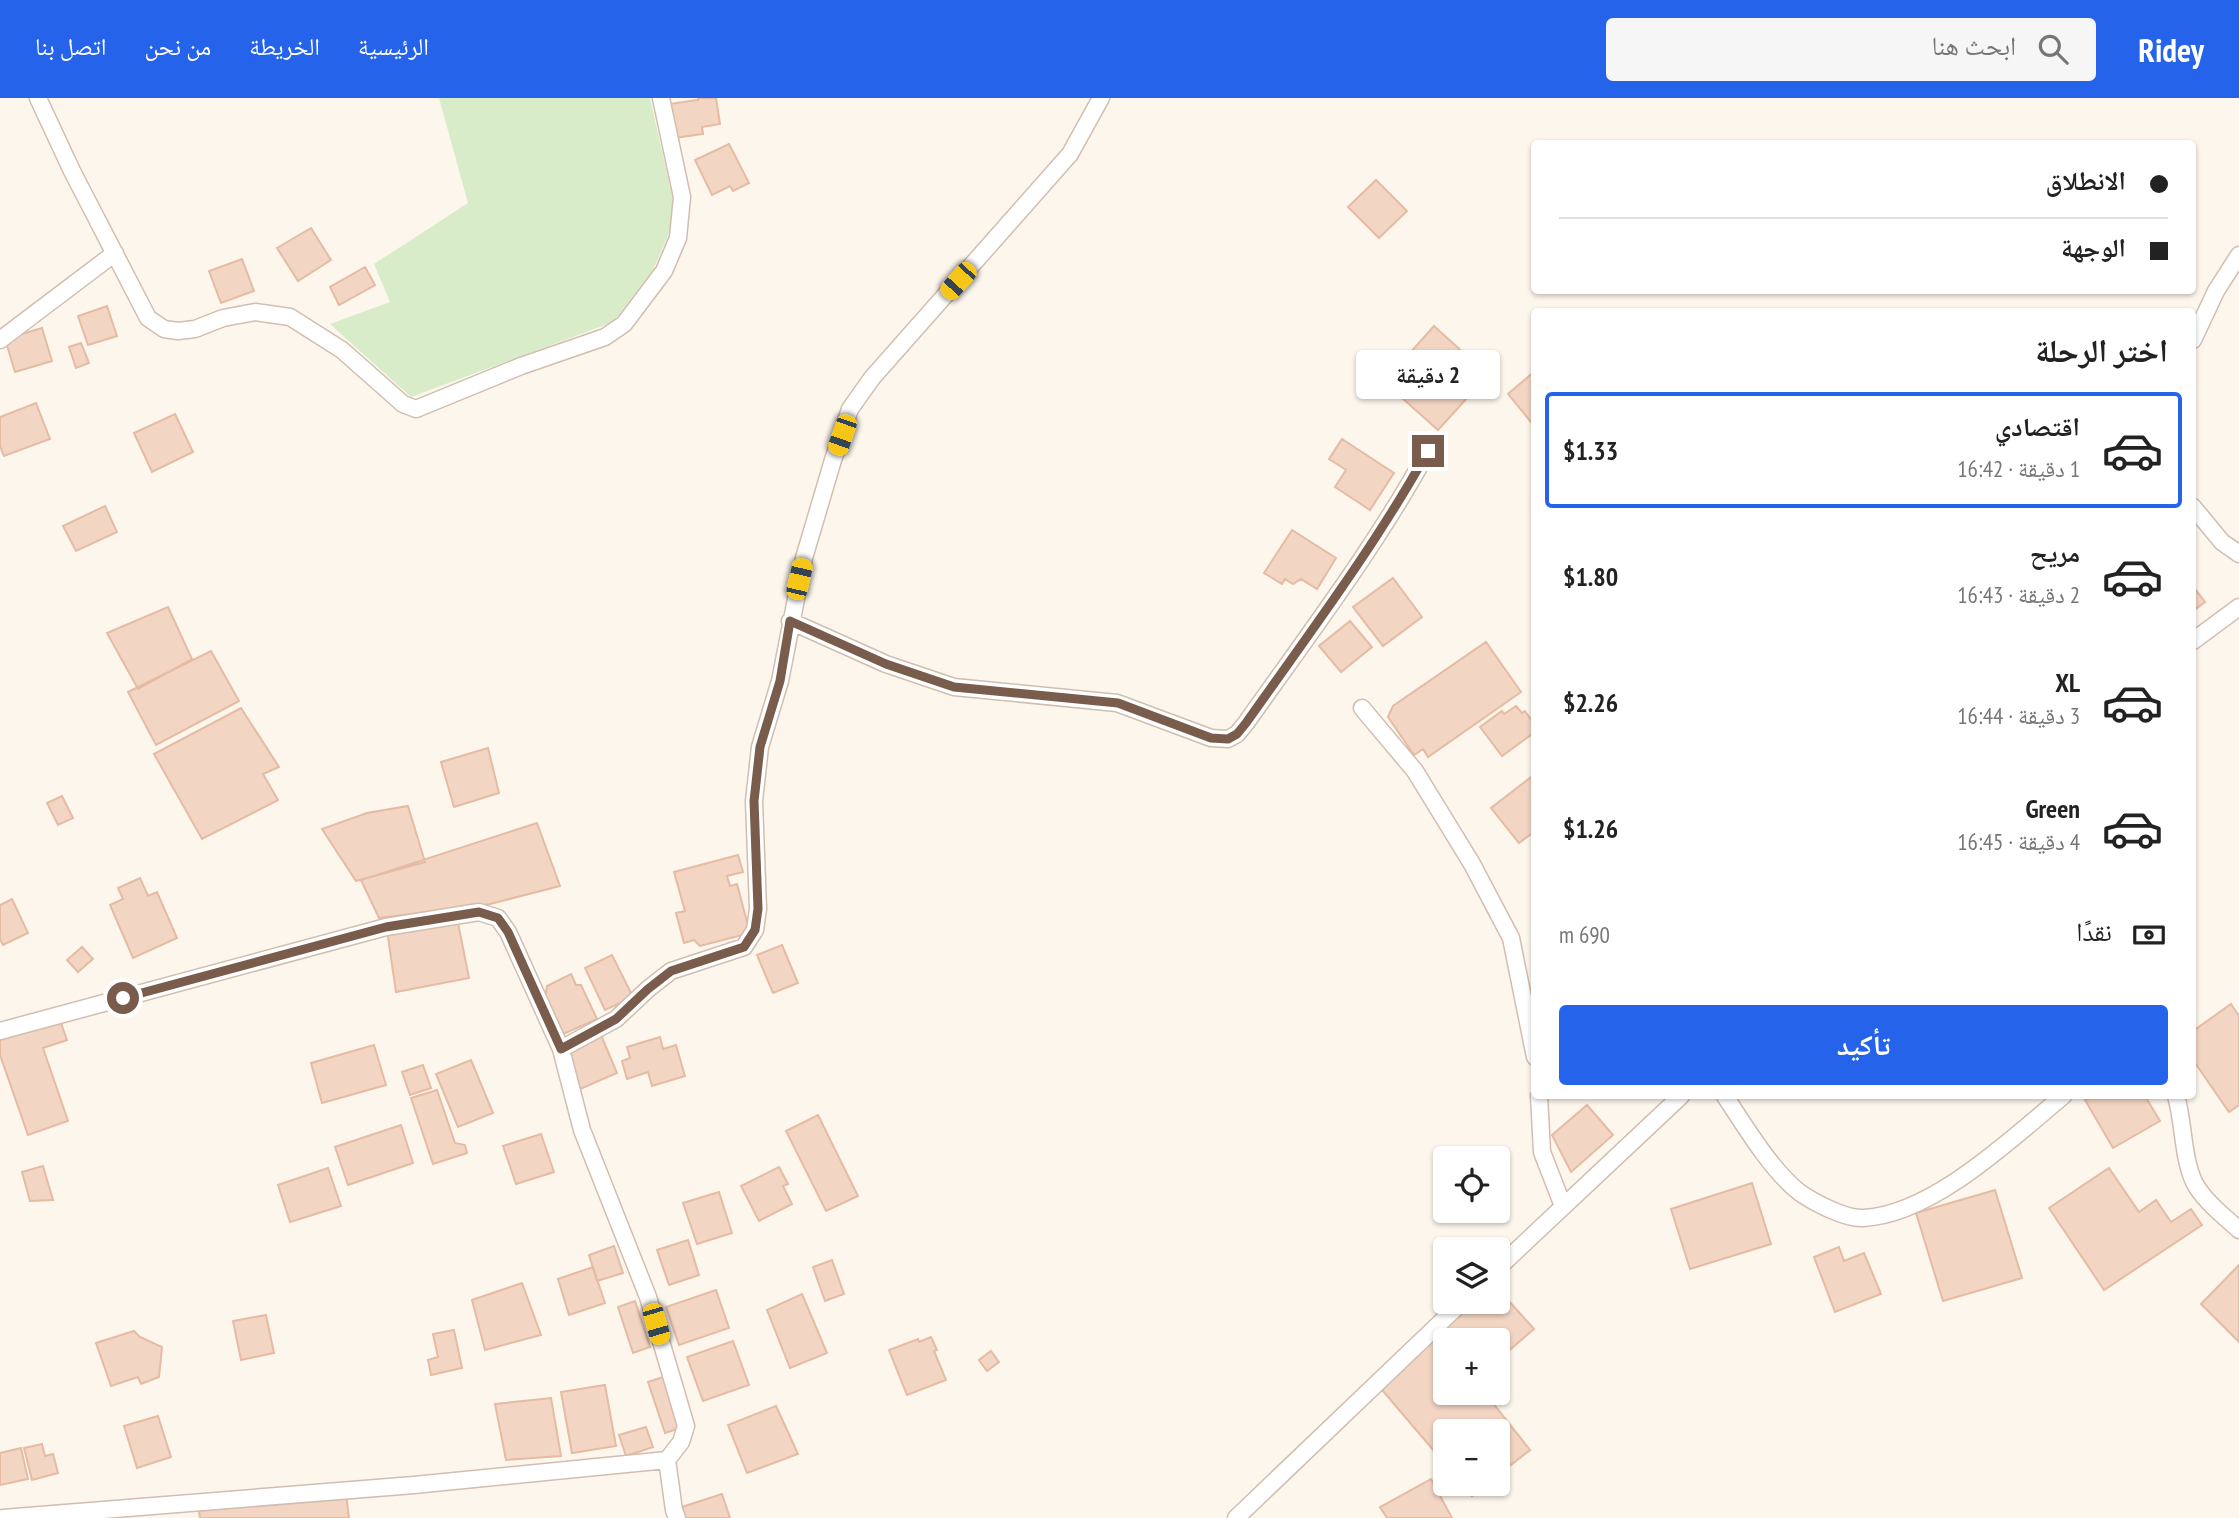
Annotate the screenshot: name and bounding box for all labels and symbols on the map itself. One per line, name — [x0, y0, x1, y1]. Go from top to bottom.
car — [937, 258, 980, 304]
callout: 2 دقيقة — [1356, 350, 1500, 398]
car — [826, 412, 859, 458]
route end — [1412, 435, 1444, 467]
car — [785, 556, 814, 602]
route start — [107, 982, 139, 1014]
car — [641, 1301, 672, 1347]

